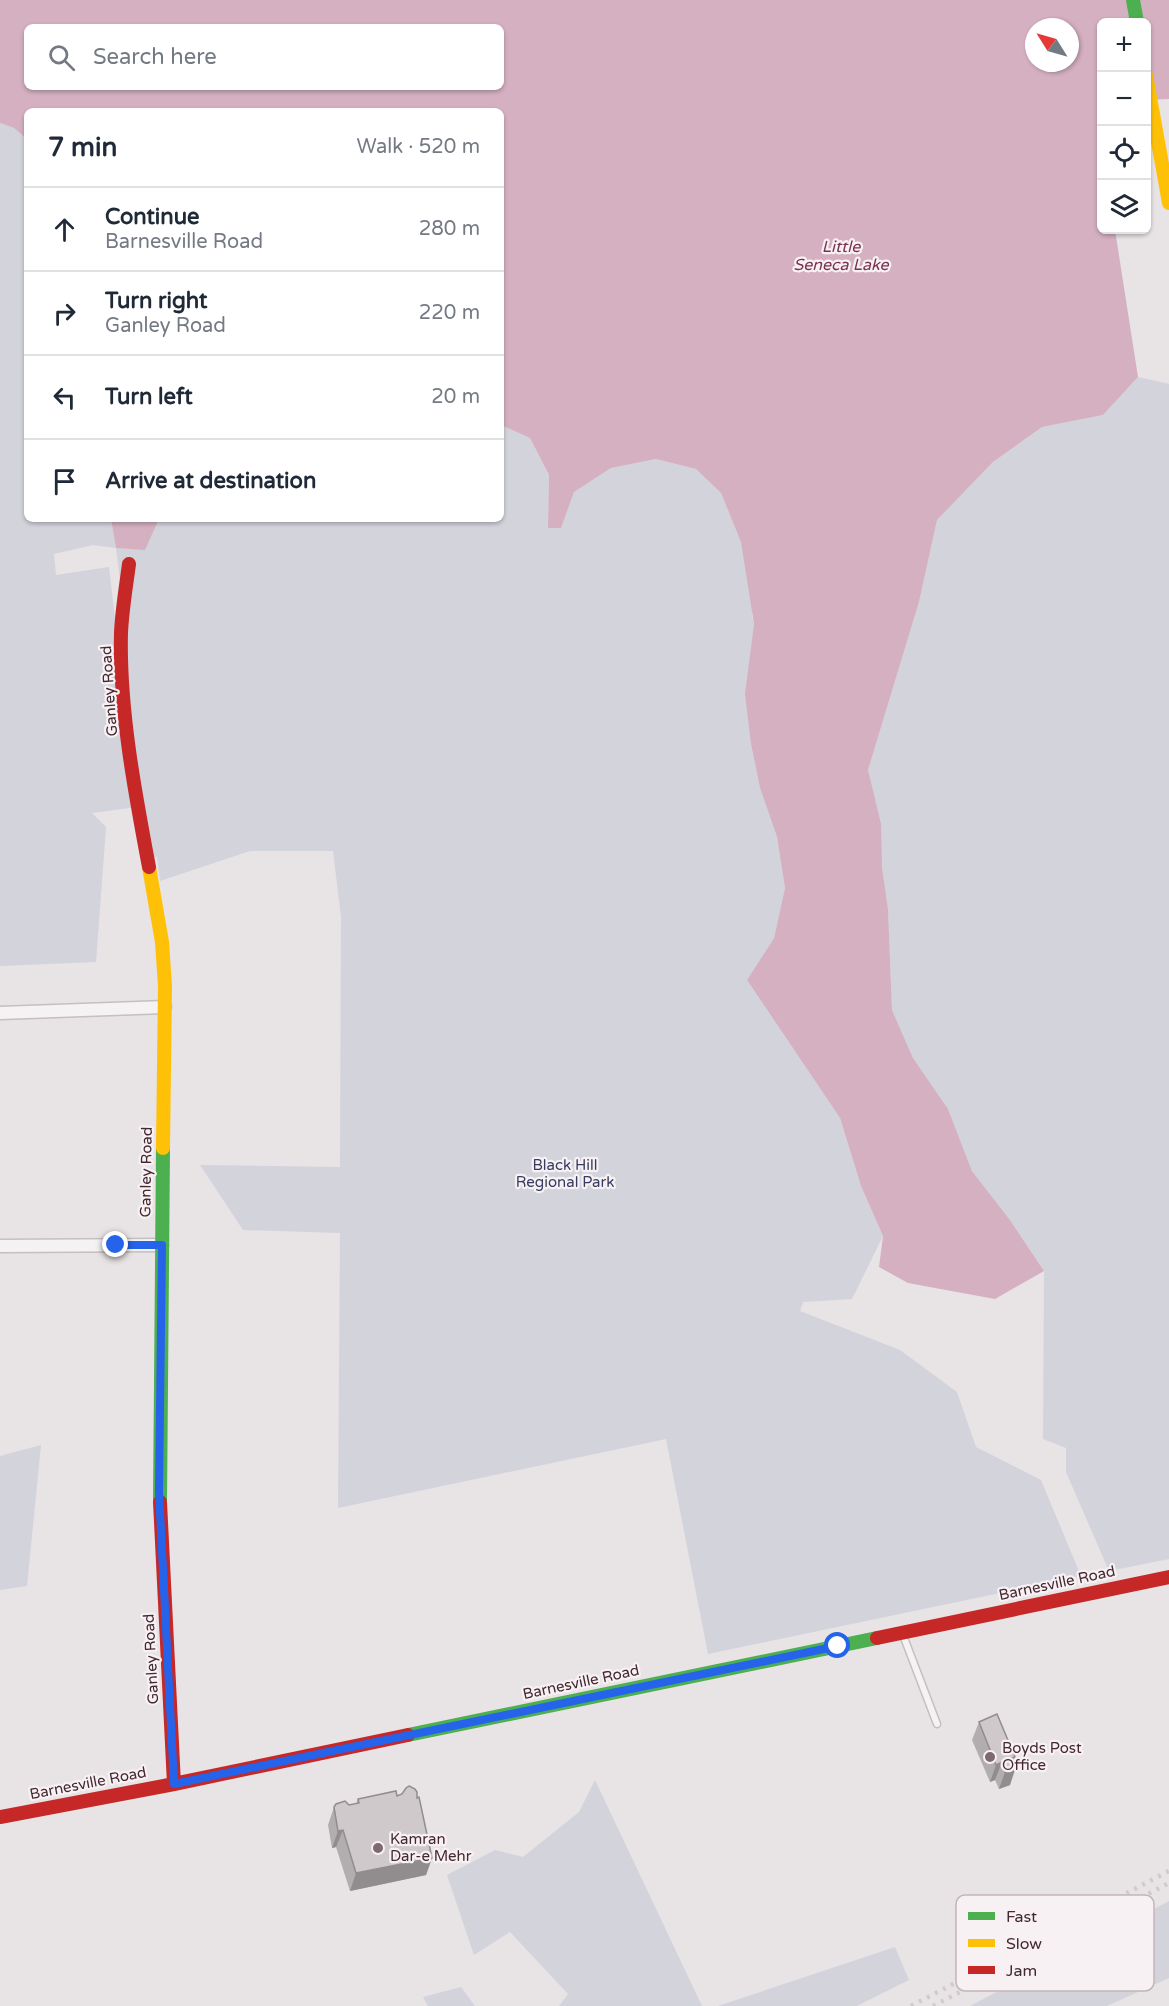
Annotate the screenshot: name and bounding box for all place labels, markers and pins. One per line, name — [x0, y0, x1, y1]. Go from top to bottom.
place label: Boyds Post Office — [1002, 1739, 1082, 1774]
marker: Boyds Post Office — [983, 1750, 997, 1764]
place label: Kamran Dar-e Mehr — [390, 1830, 472, 1865]
marker: Kamran Dar-e Mehr — [371, 1841, 385, 1855]

